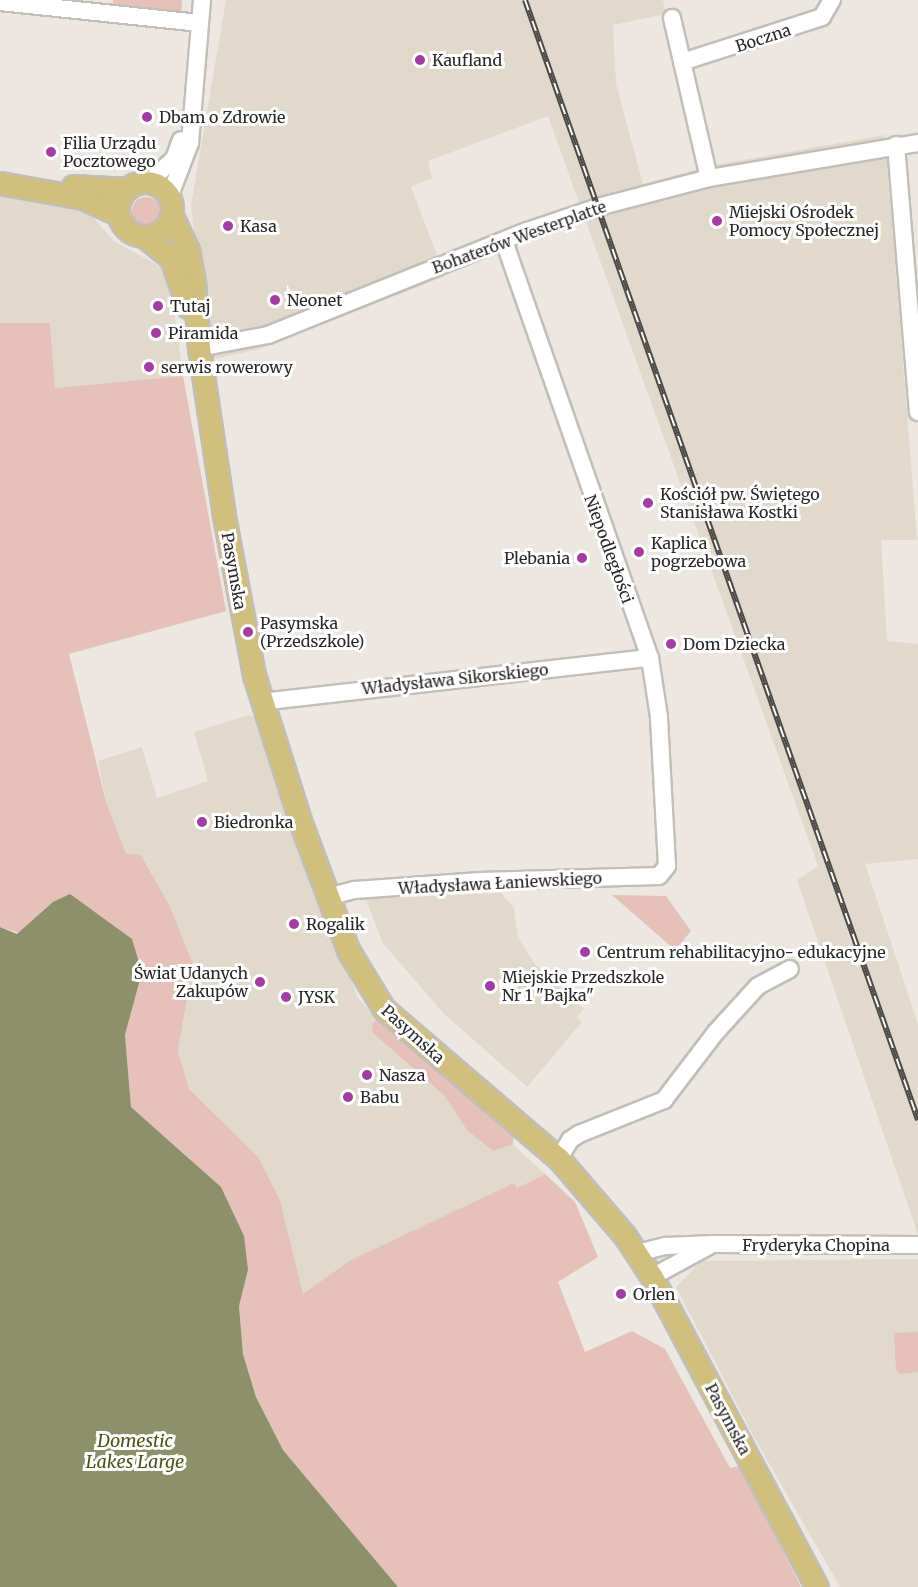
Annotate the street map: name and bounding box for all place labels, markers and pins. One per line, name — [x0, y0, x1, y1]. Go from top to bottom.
place label: Kaufland — [432, 50, 502, 70]
marker: Kaufland — [413, 53, 427, 67]
place label: Dbam o Zdrowie — [159, 107, 285, 127]
marker: Dbam o Zdrowie — [140, 110, 154, 124]
place label: Filia Urządu Pocztowego — [63, 133, 156, 171]
marker: Filia Urządu Pocztowego — [44, 145, 58, 159]
place label: Miejski Ośrodek Pomocy Społecznej — [729, 202, 879, 240]
marker: Miejski Ośrodek Pomocy Społecznej — [710, 214, 724, 228]
place label: Kasa — [240, 216, 277, 236]
marker: Kasa — [221, 219, 235, 233]
place label: Neonet — [287, 290, 342, 310]
marker: Neonet — [268, 293, 282, 307]
place label: Tutaj — [170, 296, 211, 316]
marker: Tutaj — [151, 299, 165, 313]
place label: Piramida — [168, 323, 238, 343]
marker: Piramida — [149, 326, 163, 340]
place label: serwis rowerowy — [161, 357, 293, 377]
marker: serwis rowerowy — [142, 360, 156, 374]
place label: Kościół pw. Świętego Stanisława Kostki — [660, 484, 820, 522]
marker: Kościół pw. Świętego Stanisława Kostki — [641, 496, 655, 510]
place label: Kaplica pogrzebowa — [651, 533, 746, 571]
marker: Kaplica pogrzebowa — [632, 545, 646, 559]
place label: Plebania — [504, 548, 570, 568]
marker: Plebania — [575, 551, 589, 565]
place label: Pasymska (Przedszkole) — [260, 613, 364, 651]
marker: Pasymska (Przedszkole) — [241, 625, 255, 639]
place label: Dom Dziecka — [683, 634, 785, 654]
marker: Dom Dziecka — [664, 637, 678, 651]
place label: Biedronka — [214, 812, 293, 832]
marker: Biedronka — [195, 815, 209, 829]
place label: Rogalik — [306, 914, 365, 934]
marker: Rogalik — [287, 917, 301, 931]
place label: Centrum rehabilitacyjno- edukacyjne — [597, 942, 886, 962]
marker: Centrum rehabilitacyjno- edukacyjne — [578, 945, 592, 959]
place label: Świat Udanych Zakupów — [134, 963, 248, 1001]
place label: Miejskie Przedszkole Nr 1 "Bajka" — [502, 967, 664, 1005]
marker: Świat Udanych Zakupów — [253, 975, 267, 989]
marker: Miejskie Przedszkole Nr 1 "Bajka" — [483, 979, 497, 993]
place label: JYSK — [298, 987, 335, 1007]
marker: JYSK — [279, 990, 293, 1004]
place label: Nasza — [379, 1065, 425, 1085]
marker: Nasza — [360, 1068, 374, 1082]
place label: Babu — [360, 1087, 399, 1107]
marker: Babu — [341, 1090, 355, 1104]
place label: Orlen — [633, 1284, 675, 1304]
marker: Orlen — [614, 1287, 628, 1301]

